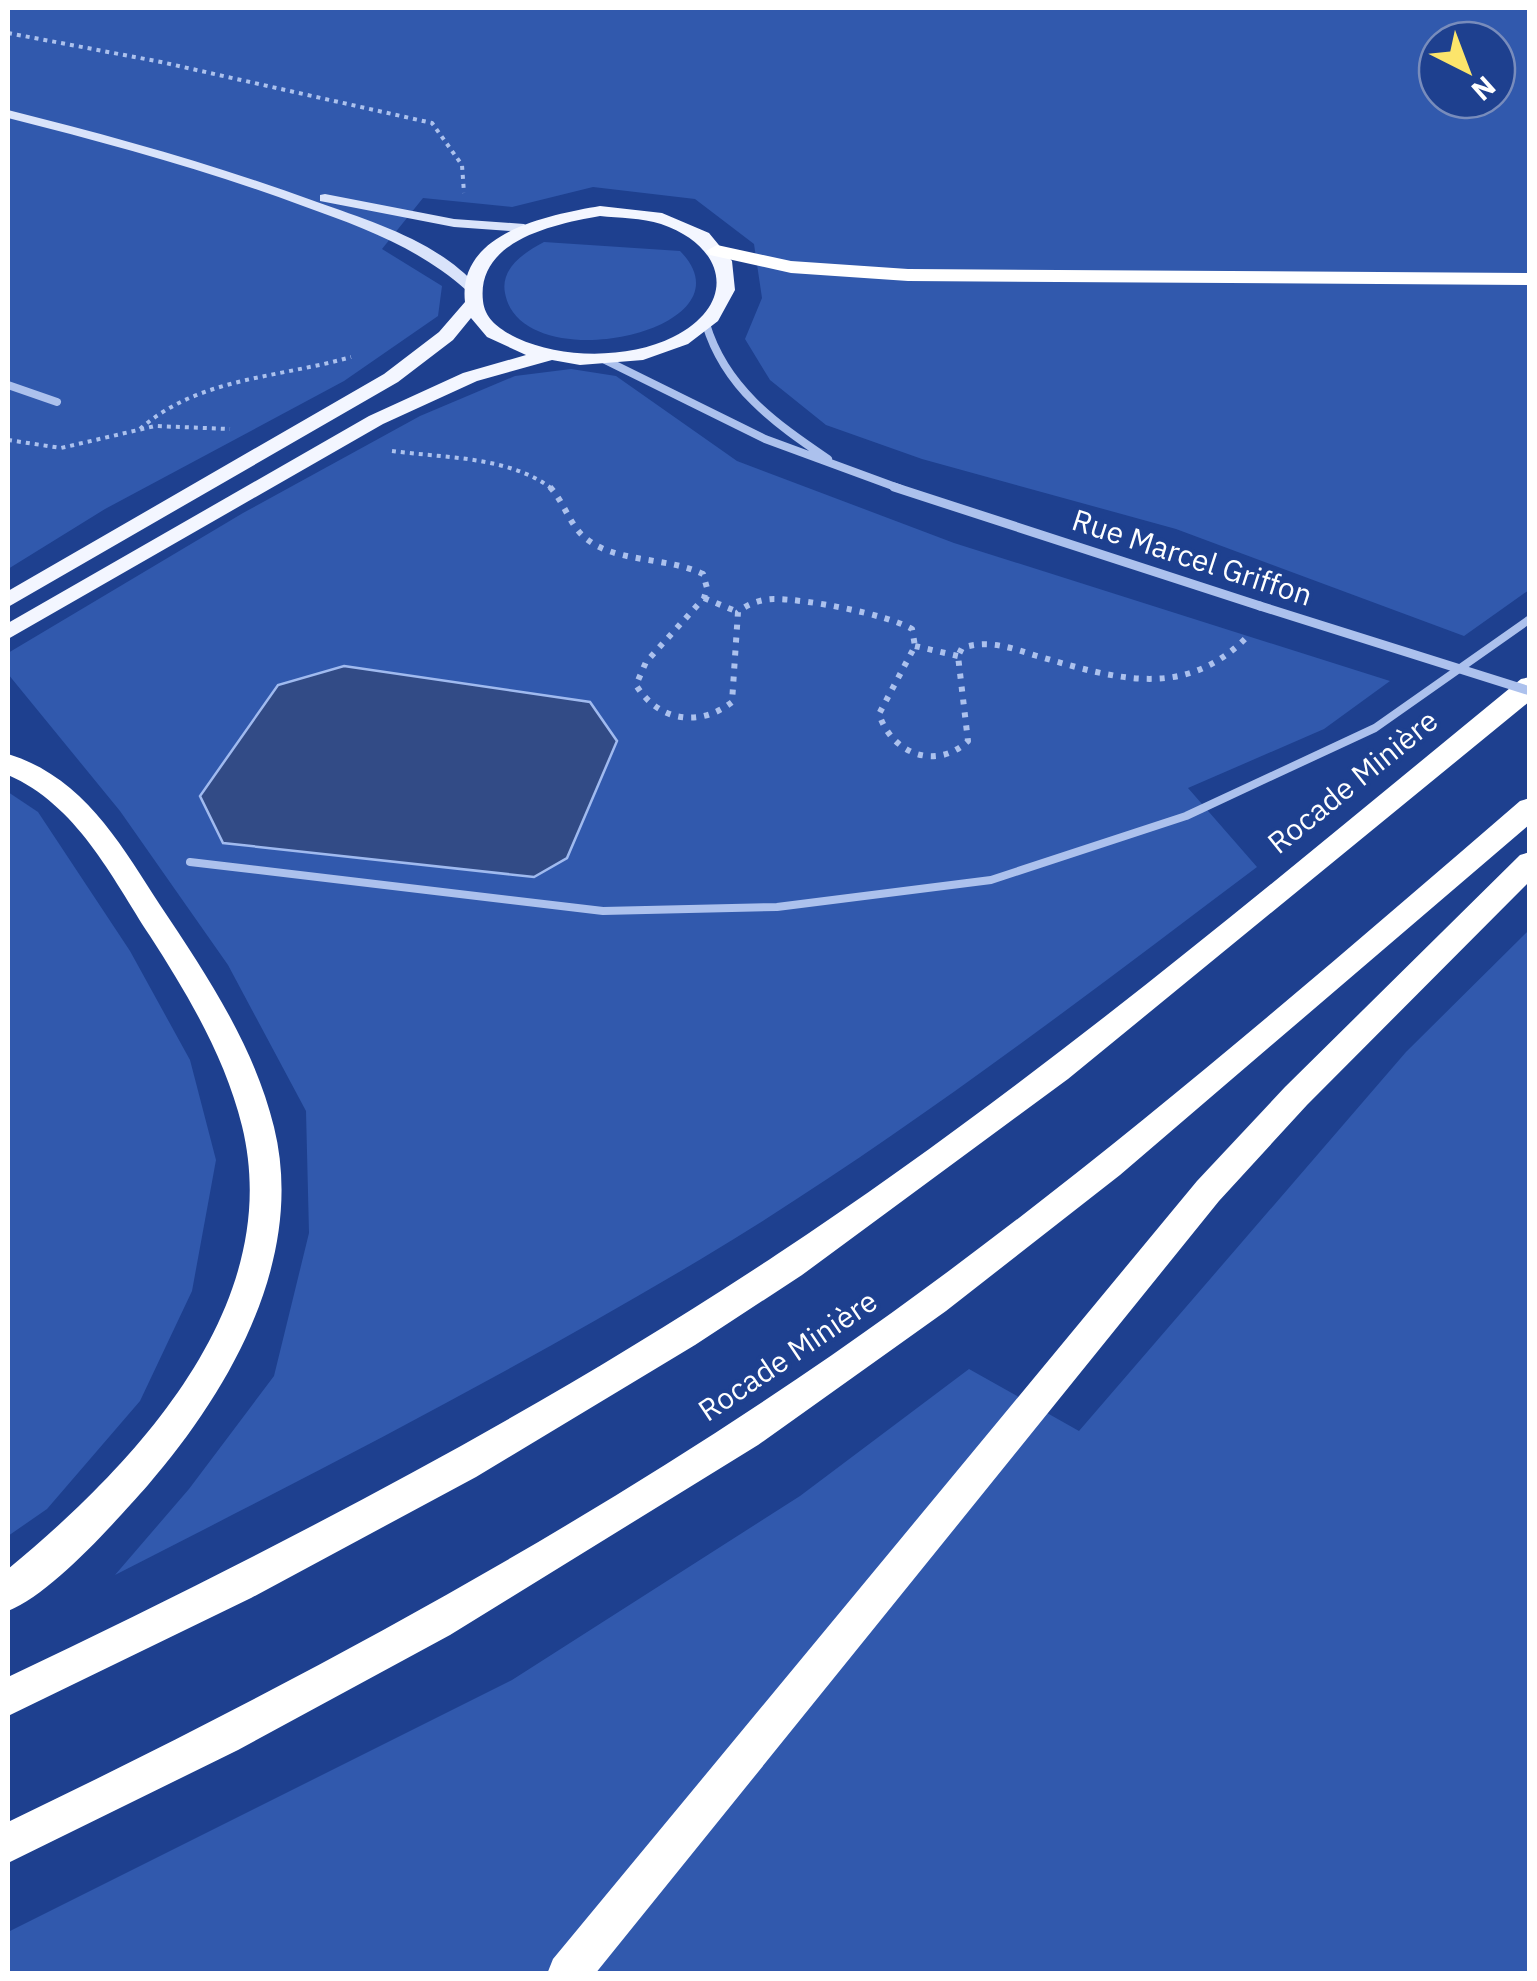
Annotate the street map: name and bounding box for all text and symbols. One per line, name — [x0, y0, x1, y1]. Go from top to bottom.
north arrow — [1417, 20, 1517, 120]
text: N — [1464, 68, 1504, 109]
street label: Rue Marcel Griffon — [1067, 499, 1317, 614]
street label: Rocade Minière — [1259, 700, 1445, 861]
street label: Rocade Minière — [690, 1280, 884, 1429]

